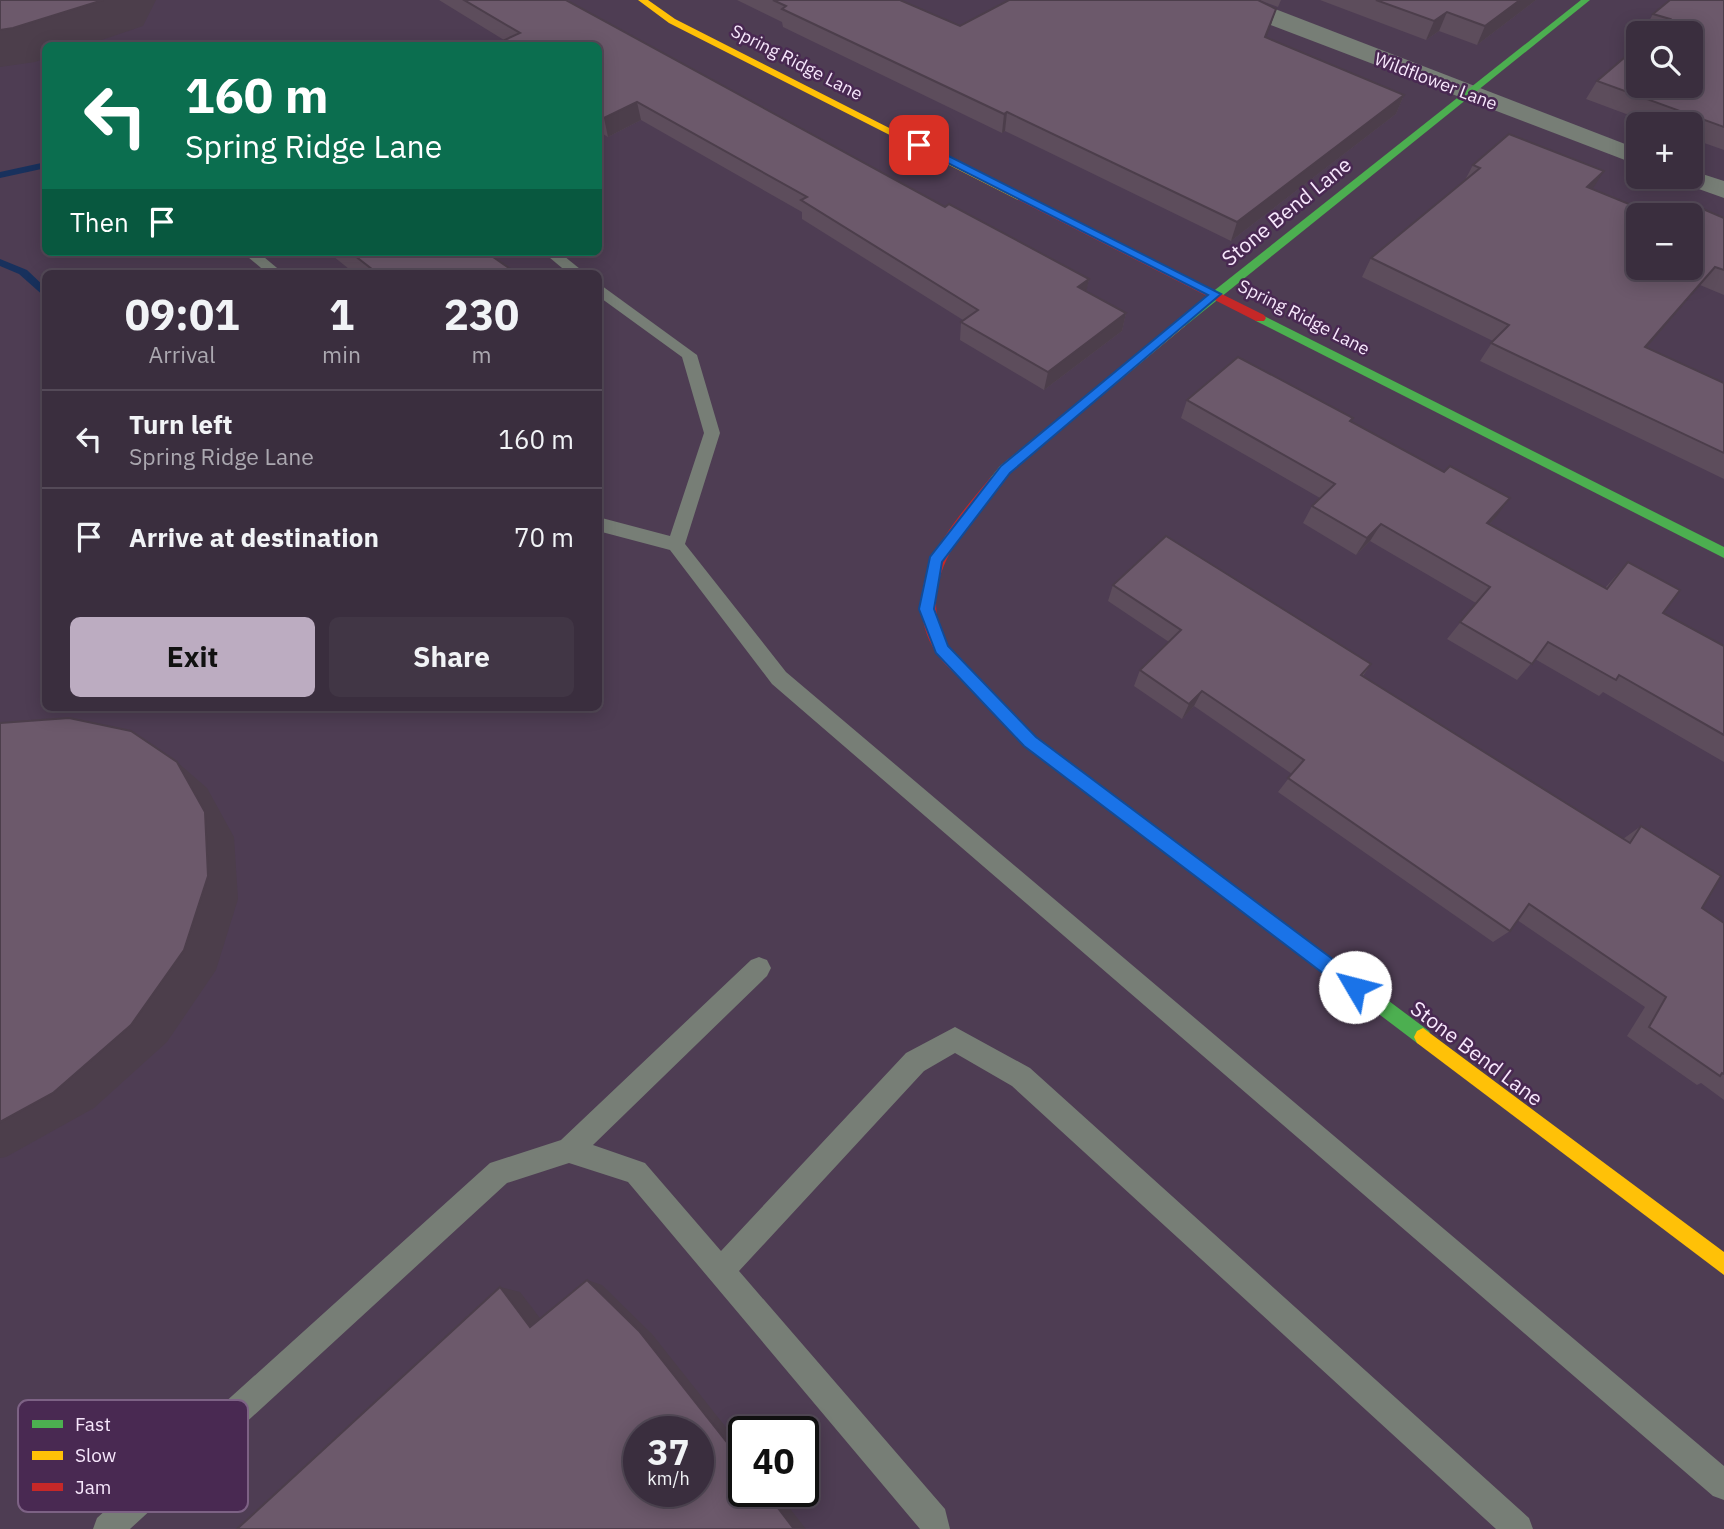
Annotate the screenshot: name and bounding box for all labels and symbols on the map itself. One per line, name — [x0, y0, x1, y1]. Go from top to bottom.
street label: Spring Ridge Lane — [727, 19, 867, 105]
street label: Wildflower Lane — [1371, 47, 1501, 115]
pin — [889, 115, 949, 175]
street label: Stone Bend Lane — [1215, 150, 1357, 272]
street label: Spring Ridge Lane — [1234, 274, 1374, 360]
position arrow — [1318, 950, 1392, 1024]
street label: Stone Bend Lane — [1405, 994, 1549, 1112]
legend — [18, 1400, 248, 1512]
text: Fast — [75, 1412, 111, 1436]
speed limit sign: 40 — [728, 1416, 819, 1507]
text: Slow — [75, 1443, 116, 1467]
text: Jam — [75, 1475, 111, 1499]

